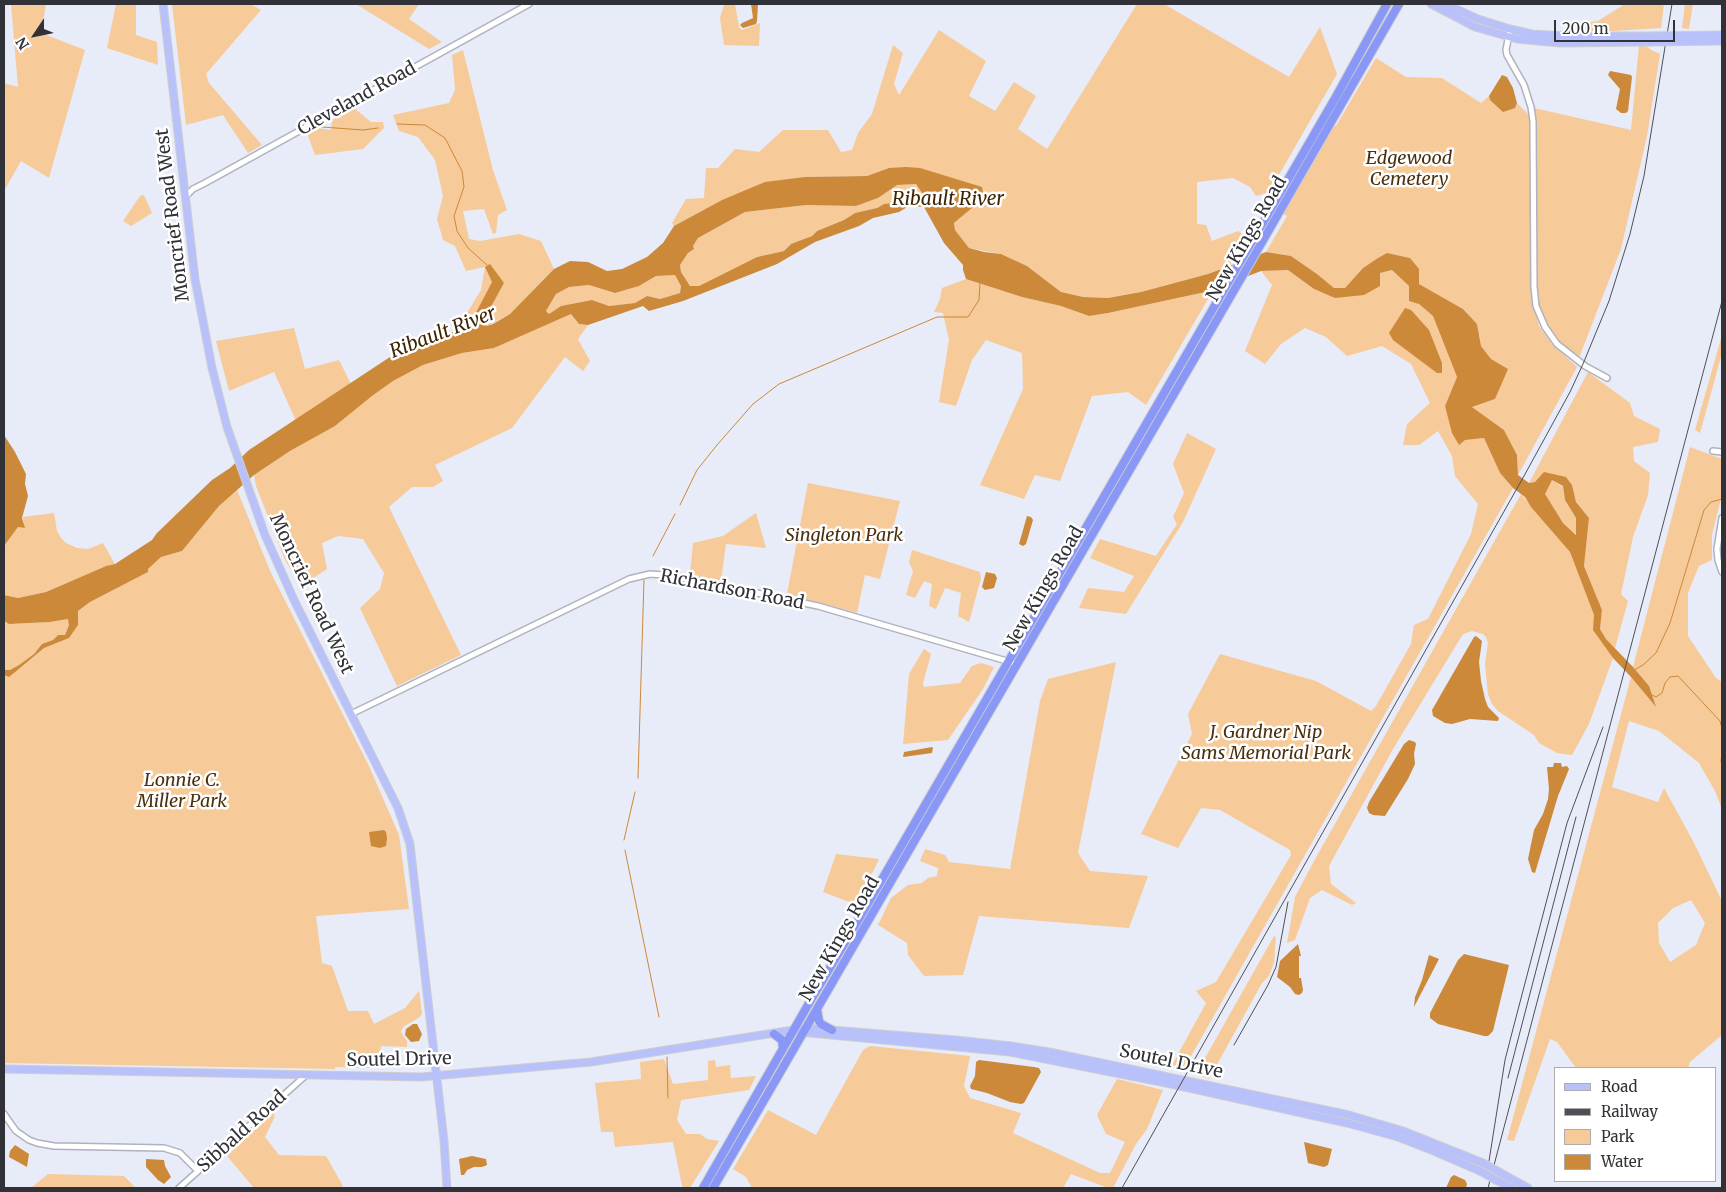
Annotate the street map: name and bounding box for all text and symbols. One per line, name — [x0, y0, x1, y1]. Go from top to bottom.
north arrow — [10, 10, 60, 60]
scale bar — [1556, 10, 1677, 42]
text: 200 m — [1562, 19, 1609, 38]
text: N — [12, 34, 33, 53]
street label: Cleveland Road — [294, 58, 420, 140]
street label: Moncrief Road West — [152, 127, 194, 303]
park label: Edgewood Cemetery — [1366, 148, 1452, 190]
street label: New Kings Road — [1202, 173, 1292, 305]
water label: Ribault River — [892, 189, 1004, 211]
water label: Ribault River — [387, 302, 499, 364]
street label: Moncrief Road West — [264, 511, 358, 677]
street label: New Kings Road — [999, 523, 1089, 655]
park label: Singleton Park — [785, 525, 903, 547]
street label: Richardson Road — [658, 565, 806, 615]
park label: J. Gardner Nip Sams Memorial Park — [1181, 722, 1351, 764]
park label: Lonnie C. Miller Park — [137, 770, 227, 812]
street label: New Kings Road — [795, 873, 885, 1005]
street label: Soutel Drive — [1117, 1041, 1225, 1083]
street label: Soutel Drive — [346, 1048, 452, 1072]
legend — [1554, 1067, 1716, 1182]
text: Road — [1601, 1077, 1637, 1096]
street label: Sibbald Road — [193, 1087, 291, 1177]
text: Railway — [1601, 1102, 1658, 1121]
text: Park — [1601, 1127, 1634, 1146]
text: Water — [1601, 1152, 1643, 1171]

